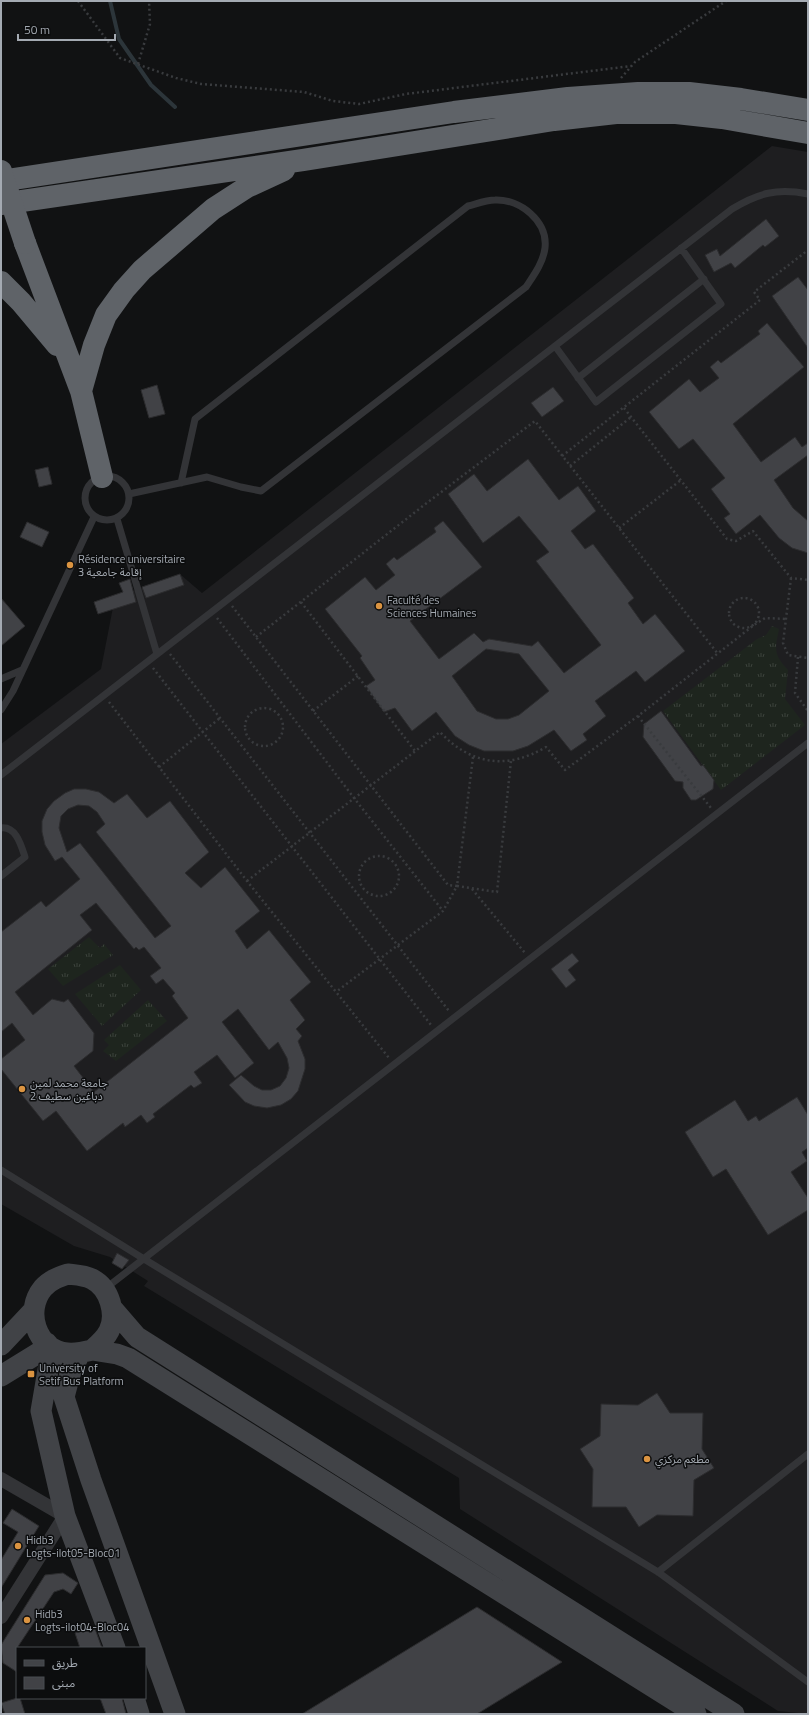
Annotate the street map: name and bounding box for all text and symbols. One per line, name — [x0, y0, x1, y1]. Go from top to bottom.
scale bar — [18, 16, 115, 42]
text: 50 m — [24, 20, 50, 39]
place label: Résidence universitaire إقامة جامعية 3 — [78, 551, 185, 580]
marker: Résidence universitaire إقامة جامعية 3 — [65, 560, 75, 570]
place label: Faculté des Sciences Humaines — [387, 592, 476, 621]
marker: Faculté des Sciences Humaines — [374, 601, 384, 611]
place label: جامعة محمد لمين دباغين سطيف 2 — [30, 1075, 108, 1104]
marker: جامعة محمد لمين دباغين سطيف 2 — [17, 1084, 27, 1094]
place label: University of Setif Bus Platform — [39, 1360, 124, 1389]
marker: University of Setif Bus Platform — [26, 1369, 36, 1379]
place label: مطعم مركزي — [655, 1451, 710, 1469]
marker: مطعم مركزي — [642, 1454, 652, 1464]
place label: Hidb3 Logts-ilot05-Bloc01 — [26, 1532, 120, 1561]
marker: Hidb3 Logts-ilot05-Bloc01 — [13, 1541, 23, 1551]
place label: Hidb3 Logts-ilot04-Bloc04 — [35, 1606, 129, 1635]
marker: Hidb3 Logts-ilot04-Bloc04 — [22, 1615, 32, 1625]
legend — [16, 1647, 146, 1699]
text: طريق — [52, 1653, 78, 1672]
text: مبنى — [52, 1673, 75, 1692]

